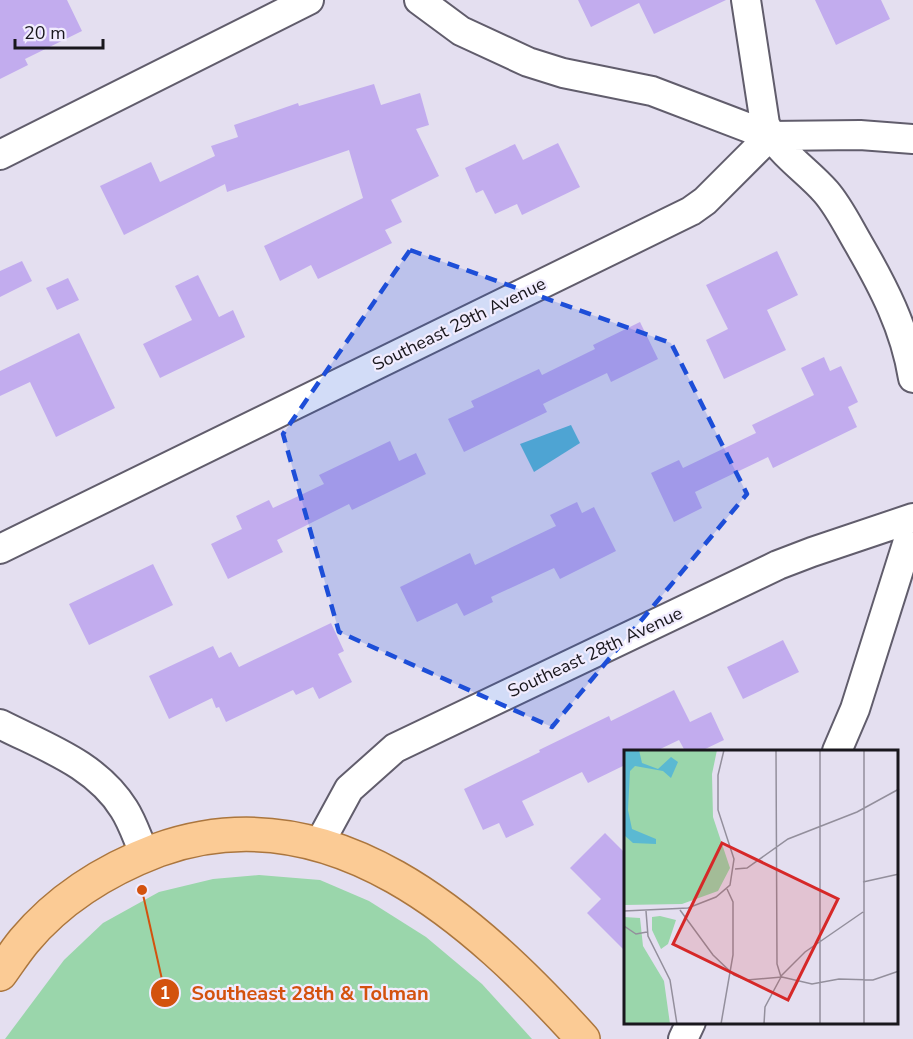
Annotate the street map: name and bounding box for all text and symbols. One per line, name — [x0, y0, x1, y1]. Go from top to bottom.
scale bar — [15, 12, 104, 50]
text: 20 m — [24, 21, 66, 45]
street label: Southeast 29th Avenue — [368, 271, 550, 377]
street label: Southeast 28th Avenue — [504, 601, 686, 703]
inset map — [624, 750, 898, 1024]
callout: Southeast 28th & Tolman — [150, 974, 441, 1012]
text: Southeast 28th & Tolman — [191, 980, 429, 1007]
text: 1 — [160, 981, 170, 1005]

